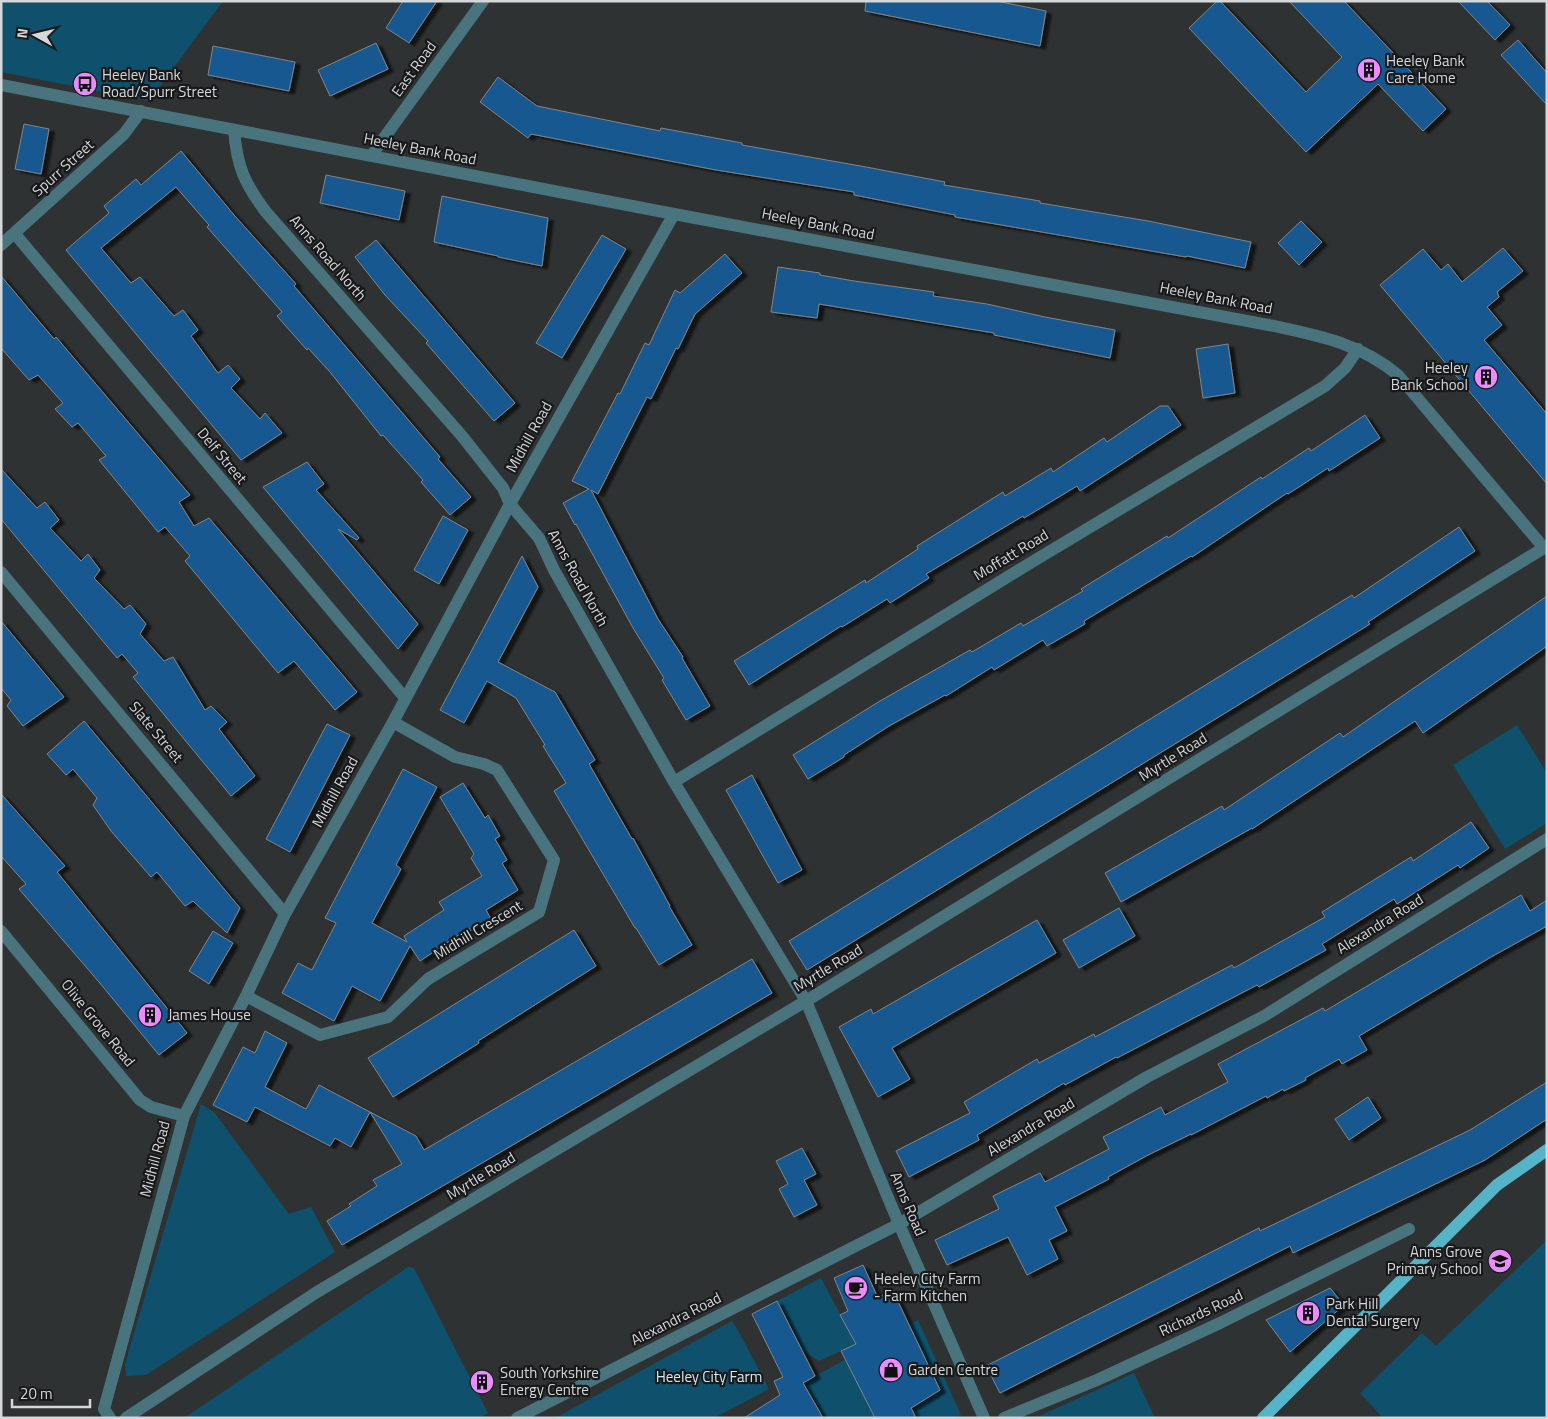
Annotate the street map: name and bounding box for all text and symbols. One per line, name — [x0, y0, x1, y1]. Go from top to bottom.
north arrow — [10, 10, 60, 60]
text: N — [11, 27, 33, 39]
street label: East Road — [386, 36, 442, 101]
place label: Heeley Bank Care Home — [1386, 49, 1465, 89]
building icon: Heeley Bank Care Home — [1356, 57, 1382, 83]
place label: Heeley Bank Road/Spurr Street — [102, 63, 218, 103]
bus stop icon: Heeley Bank Road/Spurr Street — [72, 71, 98, 97]
street label: Heeley Bank Road — [362, 126, 478, 171]
street label: Spurr Street — [27, 133, 99, 202]
street label: Heeley Bank Road — [760, 201, 876, 246]
street label: Anns Road North — [284, 210, 372, 306]
street label: Heeley Bank Road — [1158, 275, 1274, 320]
place label: Heeley Bank School — [1391, 356, 1468, 396]
building icon: Heeley Bank School — [1473, 364, 1499, 390]
street label: Midhill Road — [500, 397, 557, 476]
street label: Delf Street — [192, 422, 253, 490]
street label: Moffatt Road — [969, 523, 1053, 586]
street label: Anns Road North — [542, 525, 615, 630]
street label: Slate Street — [124, 696, 189, 768]
street label: Myrtle Road — [1134, 726, 1212, 787]
street label: Midhill Road — [306, 752, 363, 831]
street label: Alexandra Road — [1332, 888, 1428, 959]
street label: Midhill Crescent — [429, 893, 527, 965]
street label: Myrtle Road — [789, 938, 867, 997]
street label: Olive Grove Road — [56, 974, 141, 1072]
building icon: James House — [137, 1002, 163, 1028]
place label: James House — [168, 1003, 251, 1026]
street label: Alexandra Road — [983, 1091, 1079, 1162]
street label: Midhill Road — [133, 1118, 176, 1199]
street label: Myrtle Road — [442, 1146, 520, 1205]
street label: Anns Road — [885, 1168, 932, 1240]
place label: Anns Grove Primary School — [1387, 1240, 1482, 1280]
school or university icon: Anns Grove Primary School — [1487, 1248, 1513, 1274]
place label: Heeley City Farm - Farm Kitchen — [874, 1267, 981, 1307]
cafe icon: Heeley City Farm - Farm Kitchen — [843, 1275, 869, 1301]
street label: Richards Road — [1155, 1283, 1247, 1342]
street label: Alexandra Road — [627, 1286, 725, 1351]
place label: Park Hill Dental Surgery — [1326, 1292, 1420, 1332]
building icon: Park Hill Dental Surgery — [1295, 1300, 1321, 1326]
shop icon: Garden Centre — [878, 1357, 904, 1383]
place label: Garden Centre — [908, 1358, 998, 1381]
place label: South Yorkshire Energy Centre — [500, 1361, 599, 1401]
park label: Heeley City Farm — [656, 1365, 762, 1388]
building icon: South Yorkshire Energy Centre — [469, 1369, 495, 1395]
scale bar — [12, 1376, 90, 1408]
text: 20 m — [20, 1382, 53, 1405]

